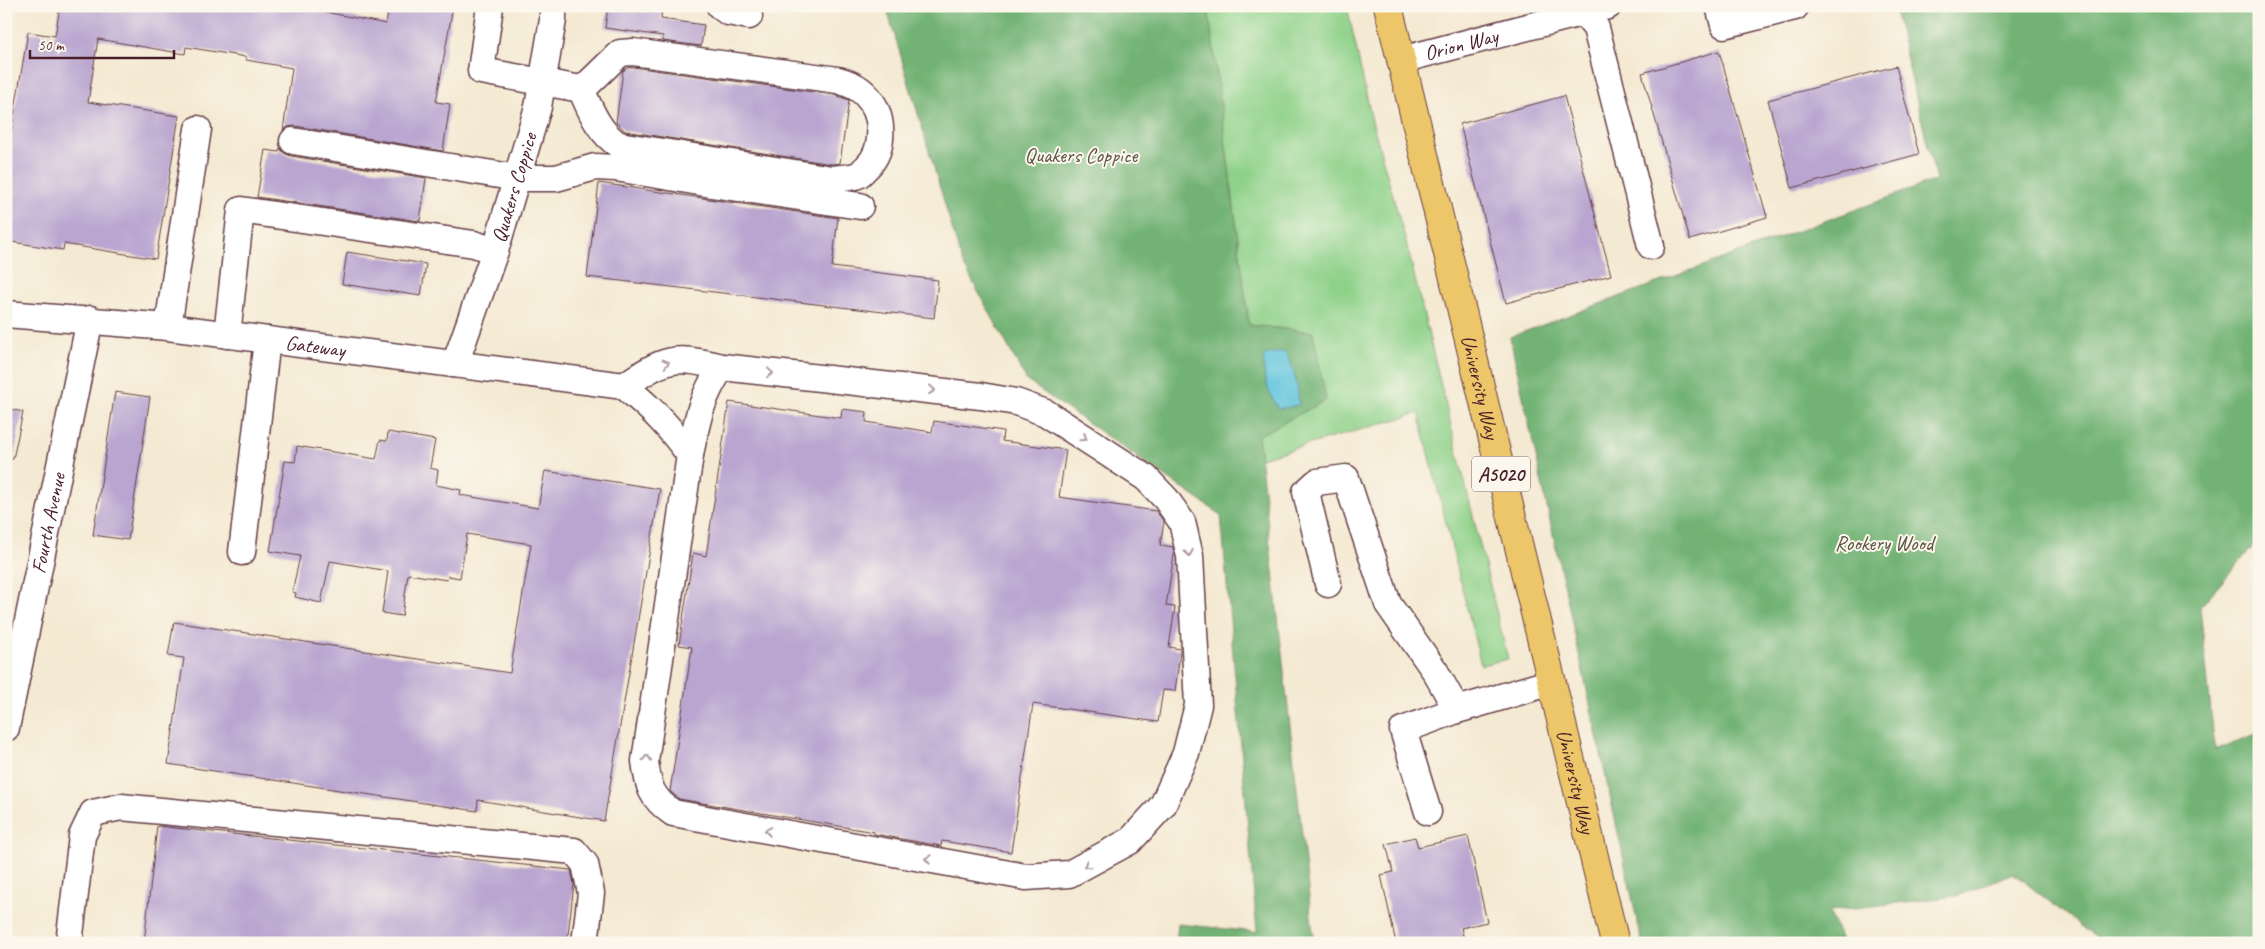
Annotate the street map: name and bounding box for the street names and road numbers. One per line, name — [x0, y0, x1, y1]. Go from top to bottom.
street label: Orion Way — [1421, 22, 1502, 66]
street label: Quakers Coppice — [485, 129, 543, 245]
street label: Gateway — [284, 329, 348, 363]
street label: University Way — [1455, 332, 1506, 443]
road number: A5020 — [1472, 456, 1530, 492]
street label: Fourth Avenue — [25, 470, 71, 576]
street label: University Way — [1551, 727, 1601, 838]

